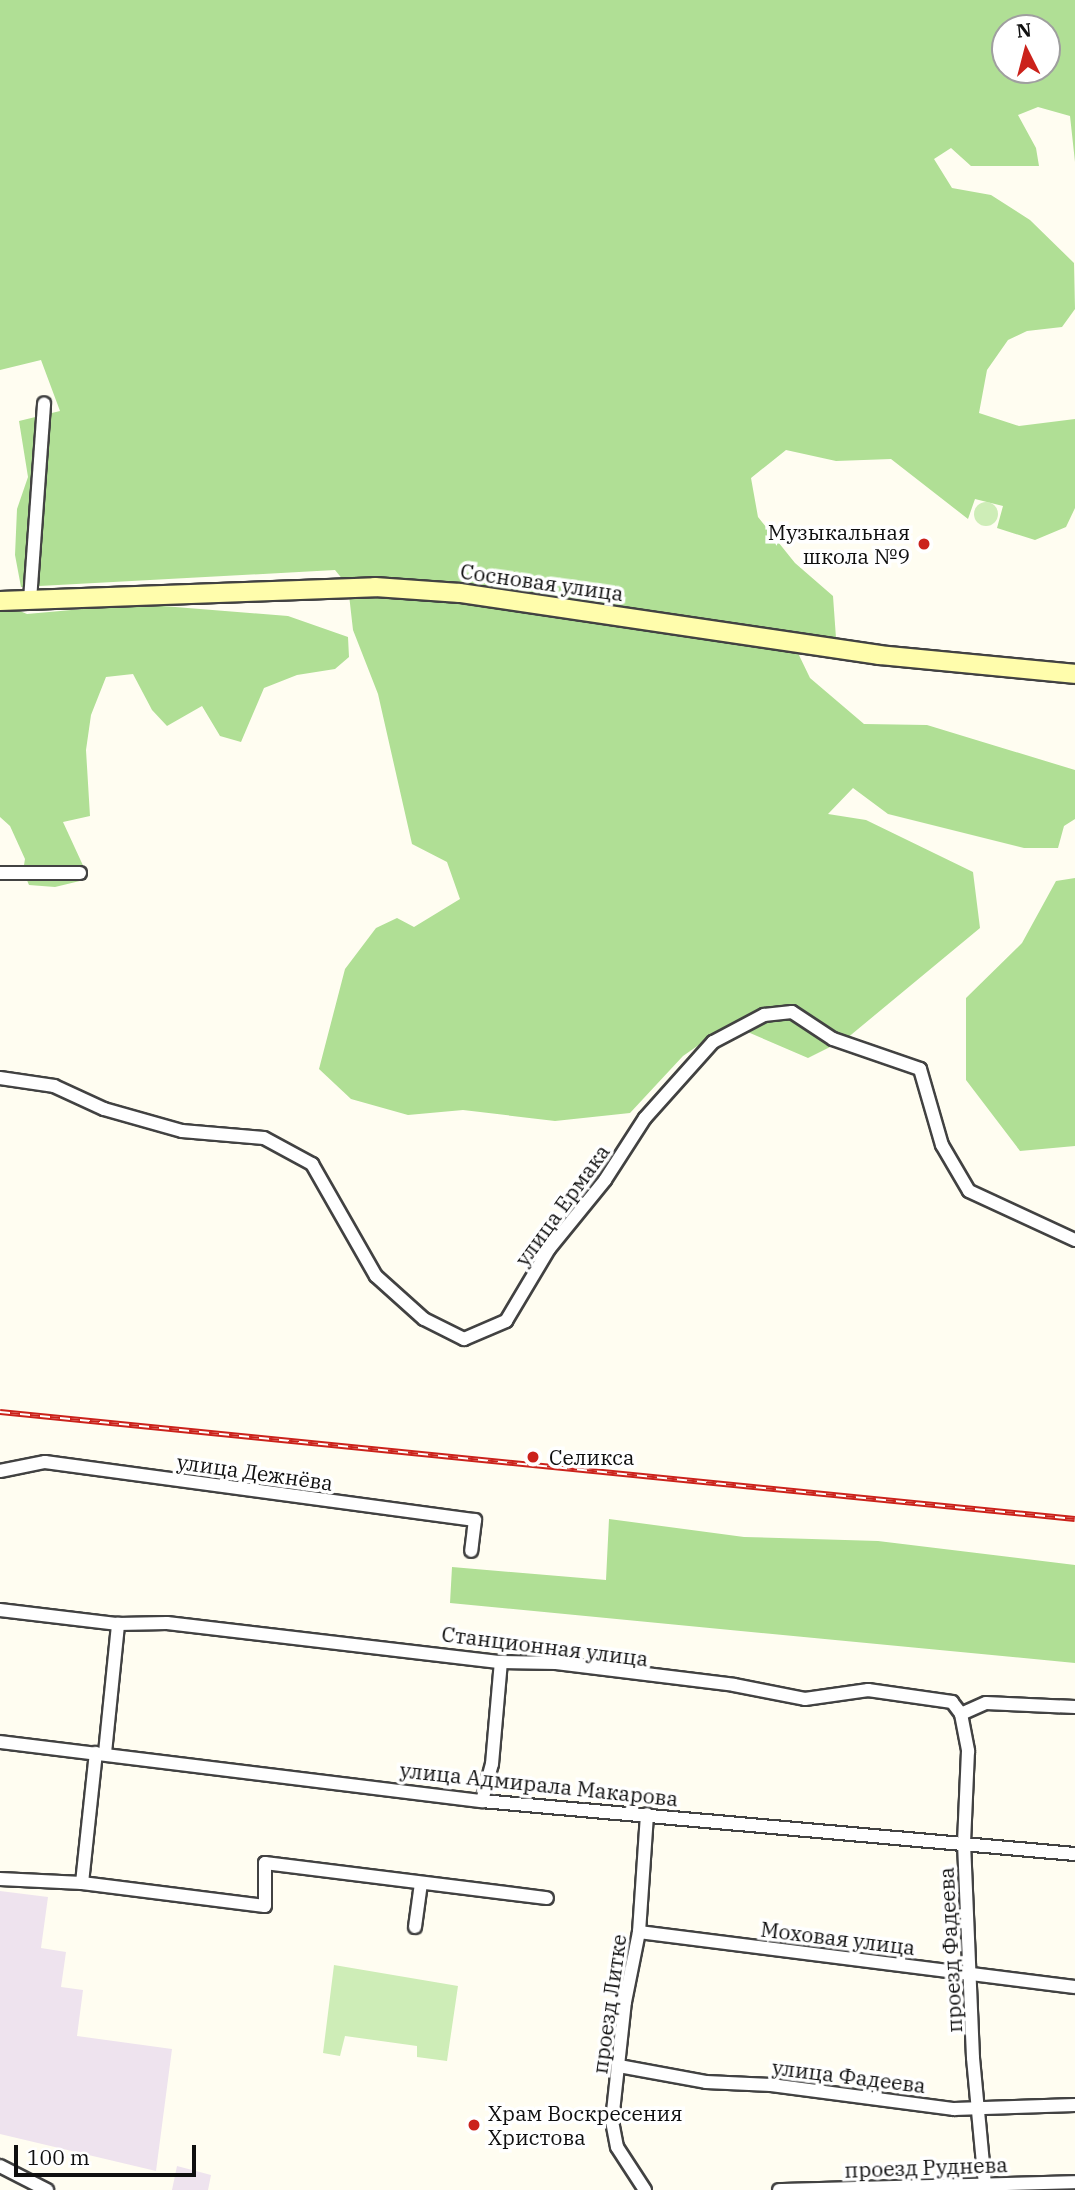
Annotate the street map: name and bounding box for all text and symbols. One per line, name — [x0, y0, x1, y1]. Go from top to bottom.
north arrow — [991, 14, 1061, 84]
text: N — [1015, 17, 1033, 43]
place label: Музыкальная школа №9 — [768, 519, 910, 569]
marker: Музыкальная школа №9 — [916, 536, 932, 552]
street label: Сосновая улица — [459, 558, 625, 606]
street label: улица Ермака — [509, 1139, 615, 1271]
place label: Селикса — [549, 1444, 634, 1470]
marker: Селикса — [523, 1447, 543, 1467]
street label: улица Дежнёва — [175, 1449, 335, 1495]
street label: Станционная улица — [440, 1621, 650, 1671]
street label: улица Адмирала Макарова — [399, 1757, 679, 1811]
street label: проезд Фадеева — [933, 1867, 967, 2033]
street label: Моховая улица — [759, 1916, 917, 1960]
street label: проезд Литке — [587, 1933, 631, 2075]
street label: улица Фадеева — [771, 2054, 927, 2098]
place label: Храм Воскресения Христова — [488, 2100, 683, 2150]
marker: Храм Воскресения Христова — [466, 2117, 482, 2133]
scale bar — [18, 2130, 200, 2174]
text: 100 m — [27, 2143, 90, 2171]
street label: проезд Руднева — [844, 2152, 1008, 2182]

